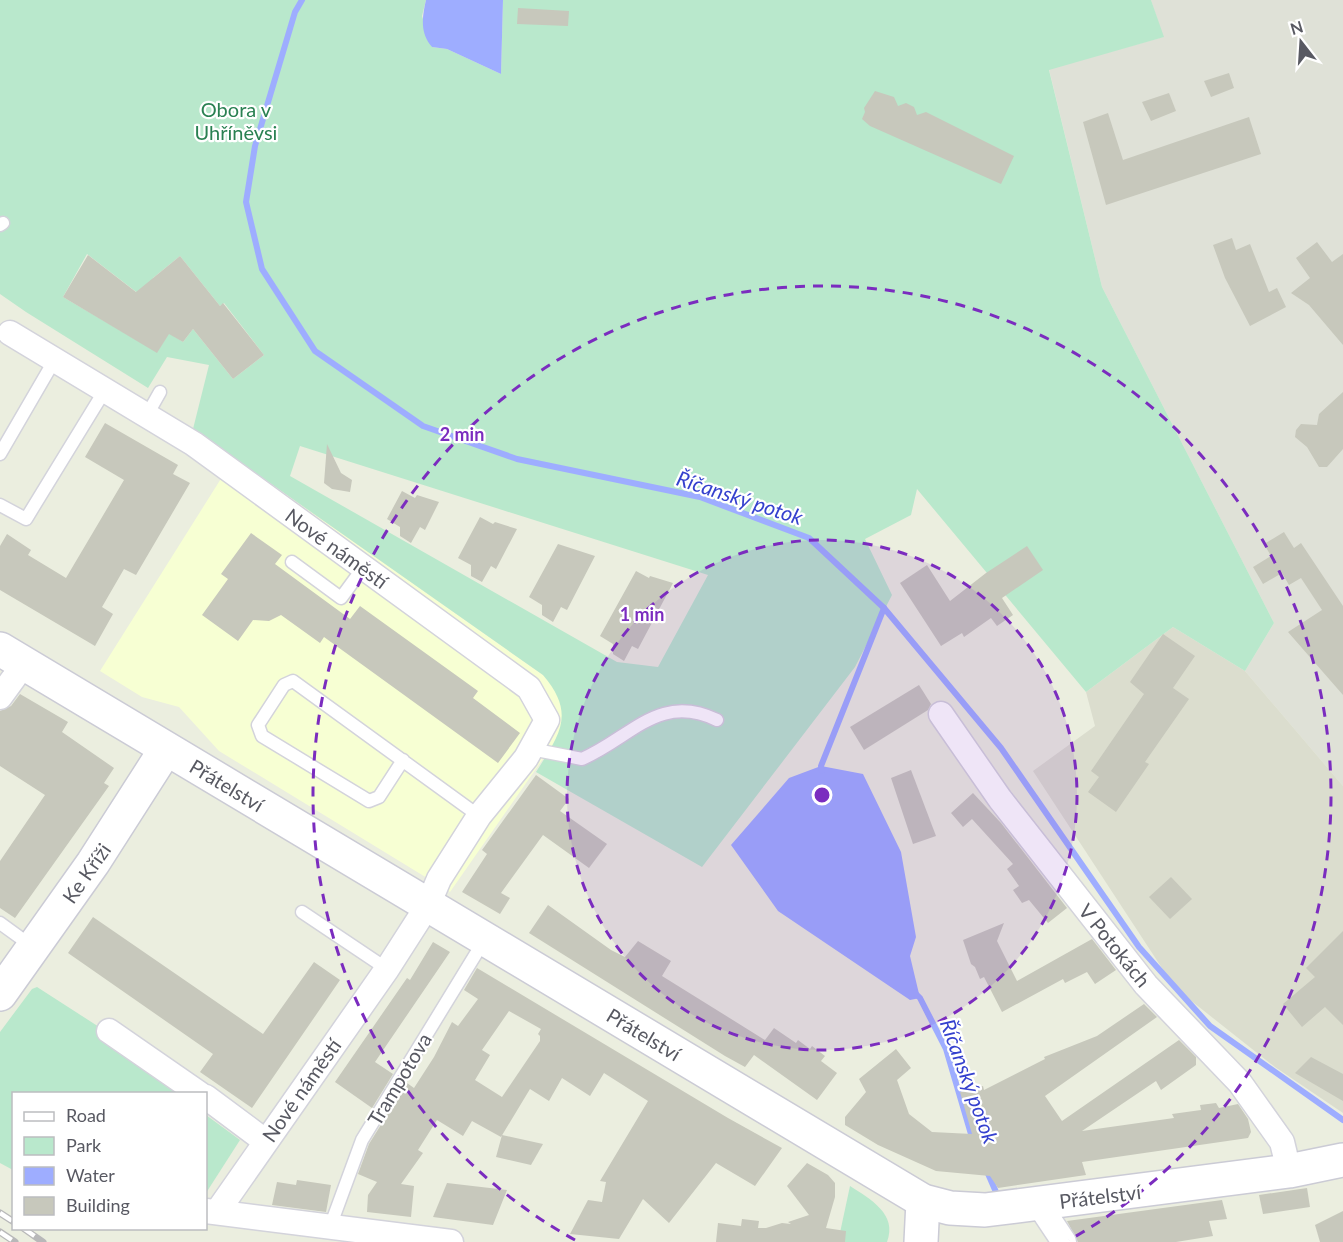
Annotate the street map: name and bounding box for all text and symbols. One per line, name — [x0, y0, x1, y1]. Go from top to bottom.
north arrow — [1271, 12, 1331, 72]
text: N — [1288, 16, 1305, 38]
park label: Obora v Uhříněvsi — [195, 97, 277, 144]
text: 2 min — [440, 423, 484, 445]
water label: Říčanský potok — [674, 465, 807, 529]
street label: Nové náměstí — [281, 503, 393, 594]
text: 1 min — [620, 603, 664, 625]
street label: Přátelství — [186, 754, 269, 817]
centre of rings — [812, 785, 832, 805]
street label: Ke Kříži — [57, 838, 115, 908]
street label: V Potokách — [1074, 899, 1156, 991]
street label: Přátelství — [603, 1003, 686, 1066]
water label: Říčanský potok — [936, 1015, 1004, 1148]
street label: Trampotova — [362, 1028, 436, 1130]
street label: Nové náměstí — [257, 1033, 346, 1146]
legend — [12, 1092, 207, 1230]
text: Road — [66, 1104, 106, 1126]
text: Park — [66, 1134, 102, 1156]
text: Water — [66, 1164, 115, 1186]
street label: Přátelství — [1058, 1179, 1143, 1213]
text: Building — [66, 1194, 130, 1216]

